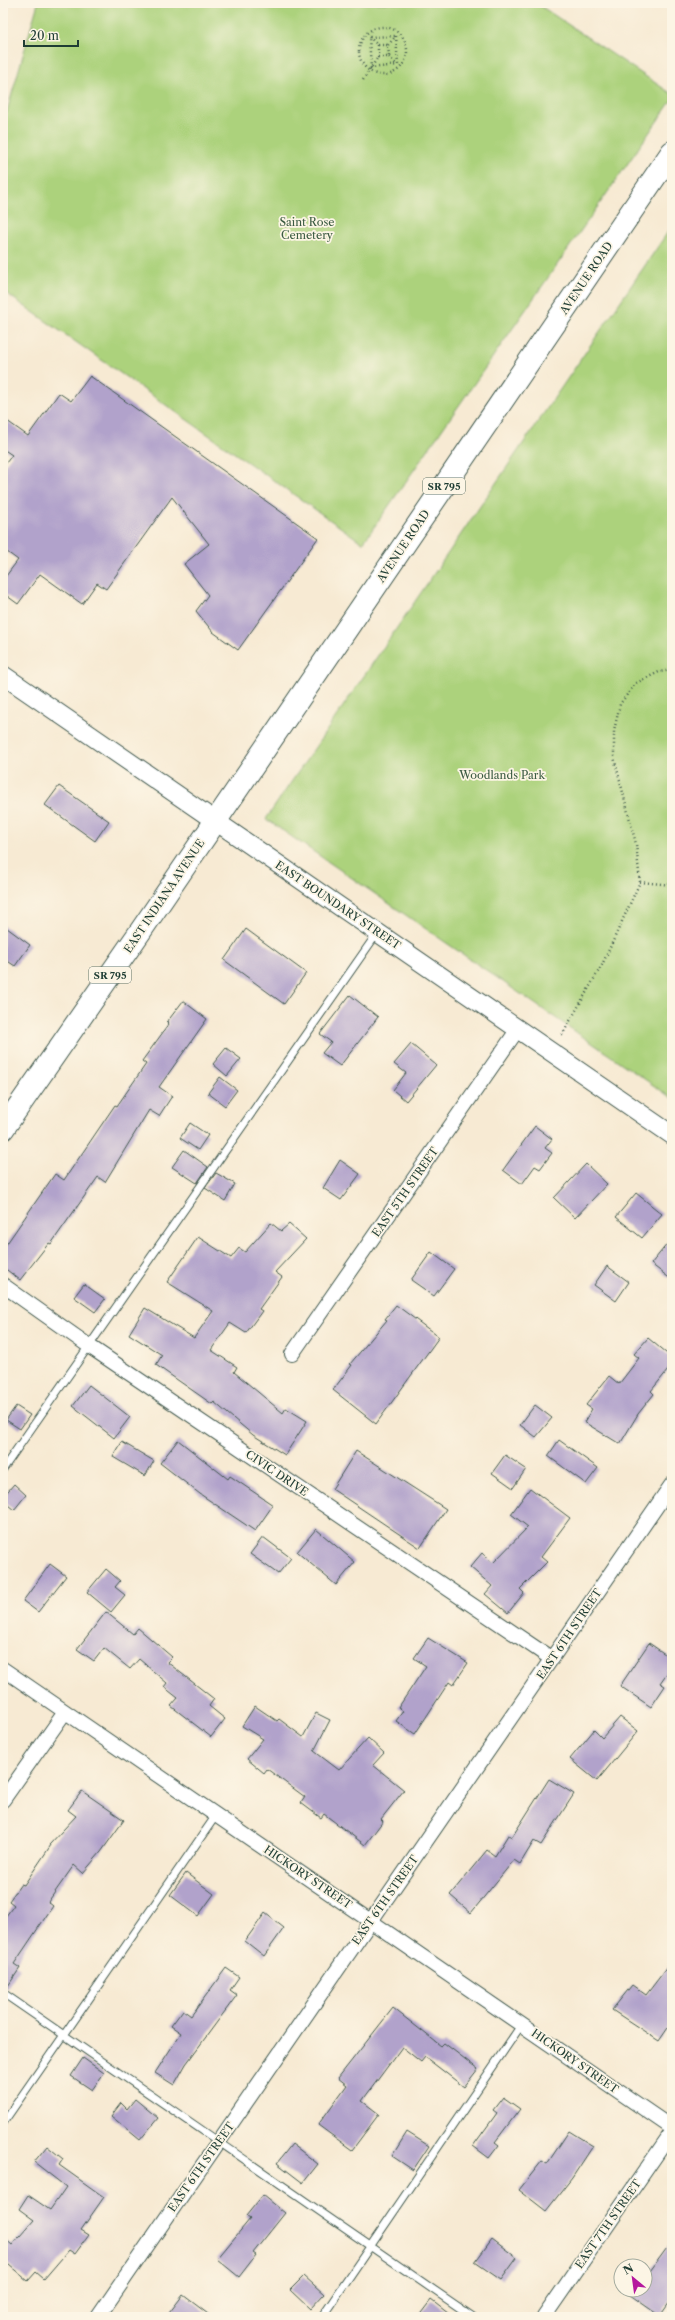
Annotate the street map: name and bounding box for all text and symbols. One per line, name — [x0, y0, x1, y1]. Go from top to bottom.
scale bar — [24, 22, 78, 48]
text: 20 m — [30, 28, 59, 43]
park label: Saint Rose Cemetery — [279, 215, 335, 242]
street label: AVENUE ROAD — [556, 239, 616, 318]
road number: SR 795 — [423, 478, 465, 494]
street label: AVENUE ROAD — [373, 507, 433, 586]
park label: Woodlands Park — [458, 768, 545, 782]
street label: EAST INDIANA AVENUE — [121, 836, 208, 956]
street label: EAST BOUNDARY STREET — [273, 858, 404, 953]
road number: SR 795 — [89, 967, 131, 983]
street label: EAST 5TH STREET — [369, 1144, 442, 1239]
street label: CIVIC DRIVE — [243, 1447, 311, 1499]
street label: EAST 6TH STREET — [533, 1585, 605, 1682]
street label: HICKORY STREET — [261, 1842, 355, 1912]
street label: EAST 6TH STREET — [349, 1852, 422, 1948]
street label: HICKORY STREET — [529, 2026, 622, 2097]
street label: EAST 6TH STREET — [165, 2119, 238, 2215]
street label: EAST 7TH STREET — [572, 2176, 644, 2271]
north arrow — [613, 2258, 653, 2298]
text: N — [621, 2261, 636, 2278]

